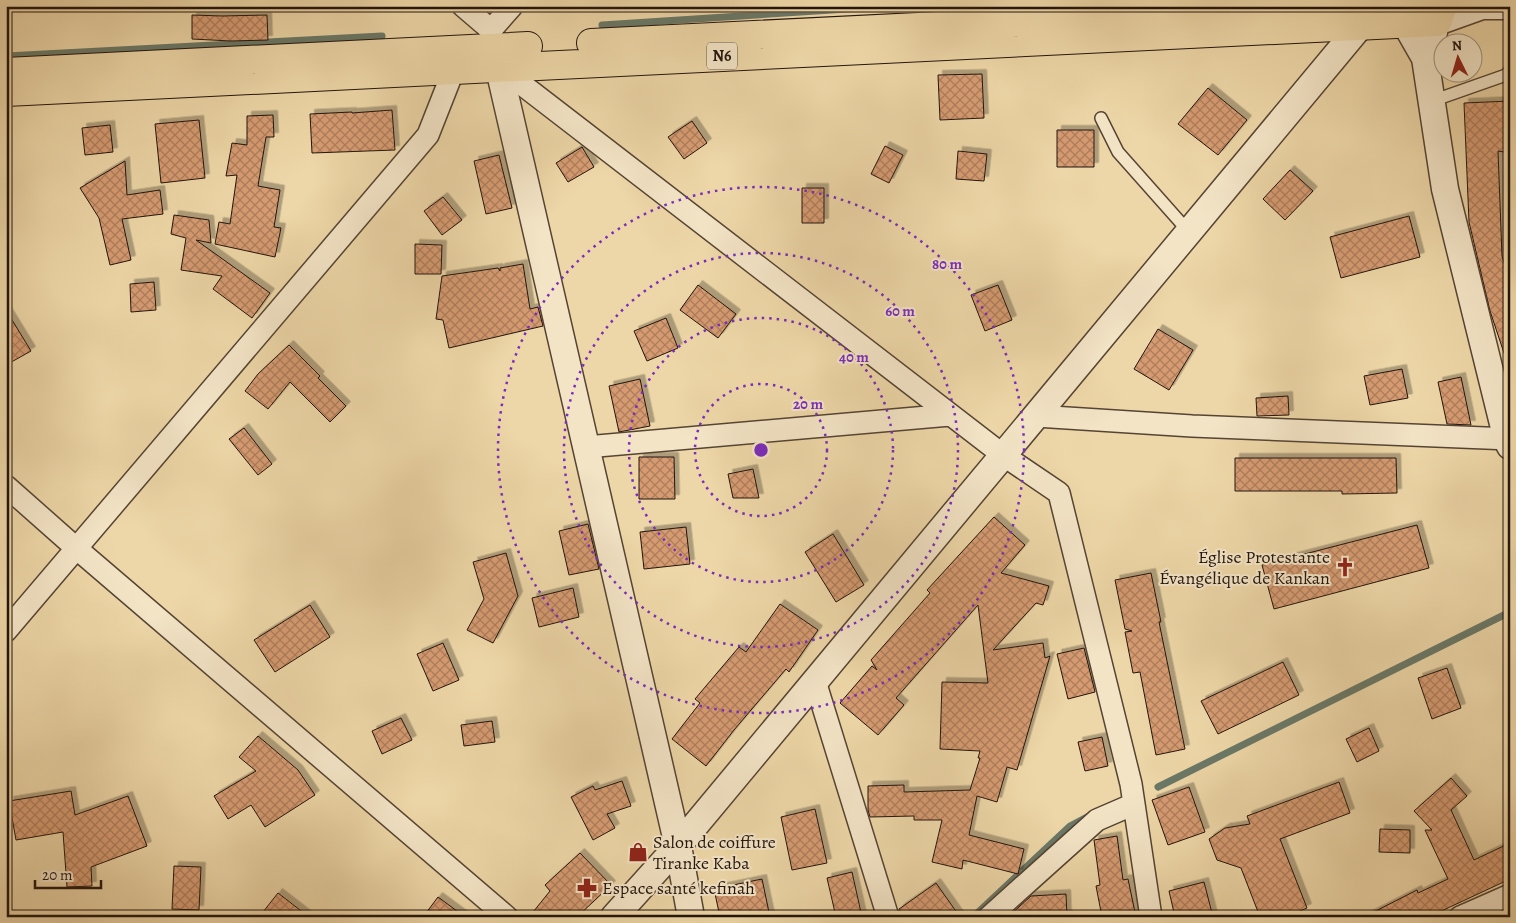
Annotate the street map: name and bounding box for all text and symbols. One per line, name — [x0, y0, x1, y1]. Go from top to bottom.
north arrow — [1434, 32, 1484, 82]
text: N — [1451, 36, 1463, 55]
road number: N6 — [707, 42, 737, 70]
text: 80 m — [932, 254, 962, 274]
text: 60 m — [885, 301, 915, 321]
text: 40 m — [839, 347, 869, 367]
text: 20 m — [793, 394, 823, 414]
centre of rings — [752, 441, 770, 459]
place label: Église Protestante Évangélique de Kankan — [1159, 545, 1330, 590]
church icon: Église Protestante Évangélique de Kankan — [1334, 556, 1356, 578]
place label: Salon de coiffure Tiranke Kaba — [653, 830, 776, 875]
shop icon: Salon de coiffure Tiranke Kaba — [627, 841, 649, 863]
scale bar — [35, 858, 101, 890]
text: 20 m — [42, 865, 73, 885]
place label: Espace santé kefinah — [602, 876, 755, 900]
pharmacy icon: Espace santé kefinah — [576, 877, 598, 899]

